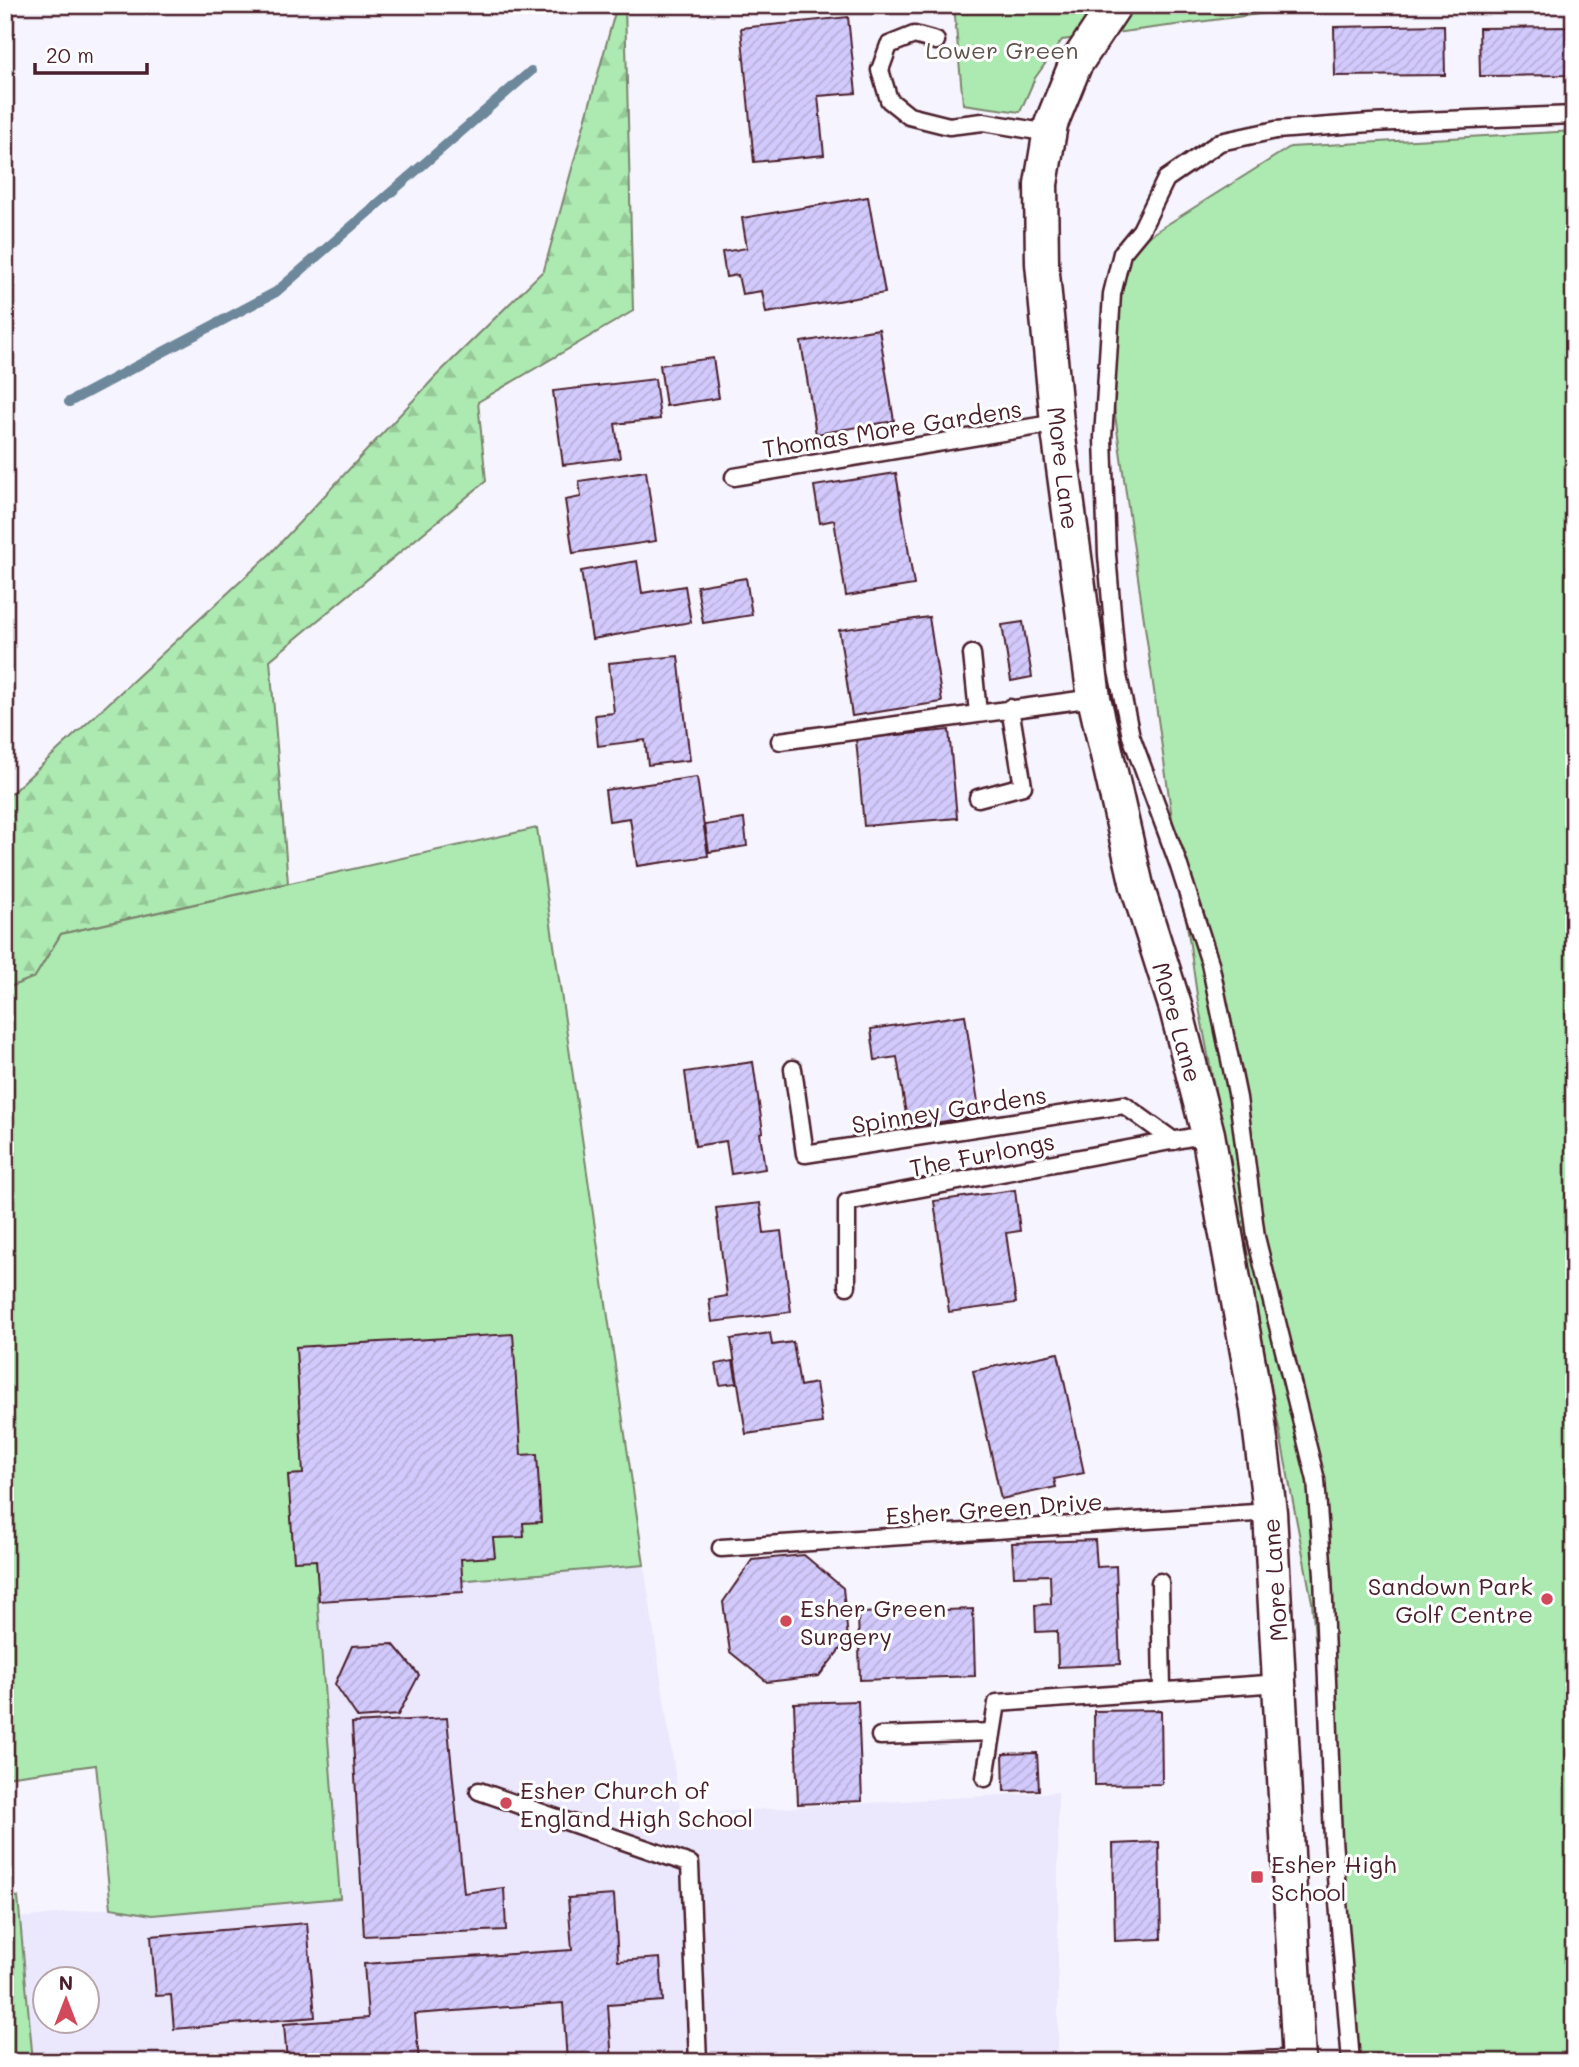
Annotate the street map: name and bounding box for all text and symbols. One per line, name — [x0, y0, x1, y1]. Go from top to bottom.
scale bar — [35, 32, 147, 76]
park label: Lower Green — [926, 34, 1078, 65]
text: 20 m — [46, 41, 94, 68]
street label: Thomas More Gardens — [760, 392, 1024, 464]
street label: More Lane — [1041, 405, 1087, 531]
street label: More Lane — [1146, 958, 1210, 1086]
street label: Spinney Gardens — [849, 1078, 1049, 1140]
street label: The Furlongs — [907, 1125, 1057, 1183]
street label: Esher Green Drive — [884, 1485, 1104, 1531]
street label: More Lane — [1254, 1517, 1294, 1643]
place label: Sandown Park Golf Centre — [1368, 1570, 1533, 1629]
marker: Sandown Park Golf Centre — [1539, 1591, 1555, 1607]
place label: Esher Green Surgery — [800, 1592, 946, 1651]
marker: Esher Green Surgery — [778, 1613, 794, 1629]
place label: Esher Church of England High School — [520, 1774, 753, 1833]
marker: Esher Church of England High School — [498, 1795, 514, 1811]
place label: Esher High School — [1271, 1848, 1396, 1907]
marker: Esher High School — [1249, 1869, 1265, 1885]
north arrow — [32, 1966, 102, 2036]
text: N — [59, 1970, 73, 1995]

